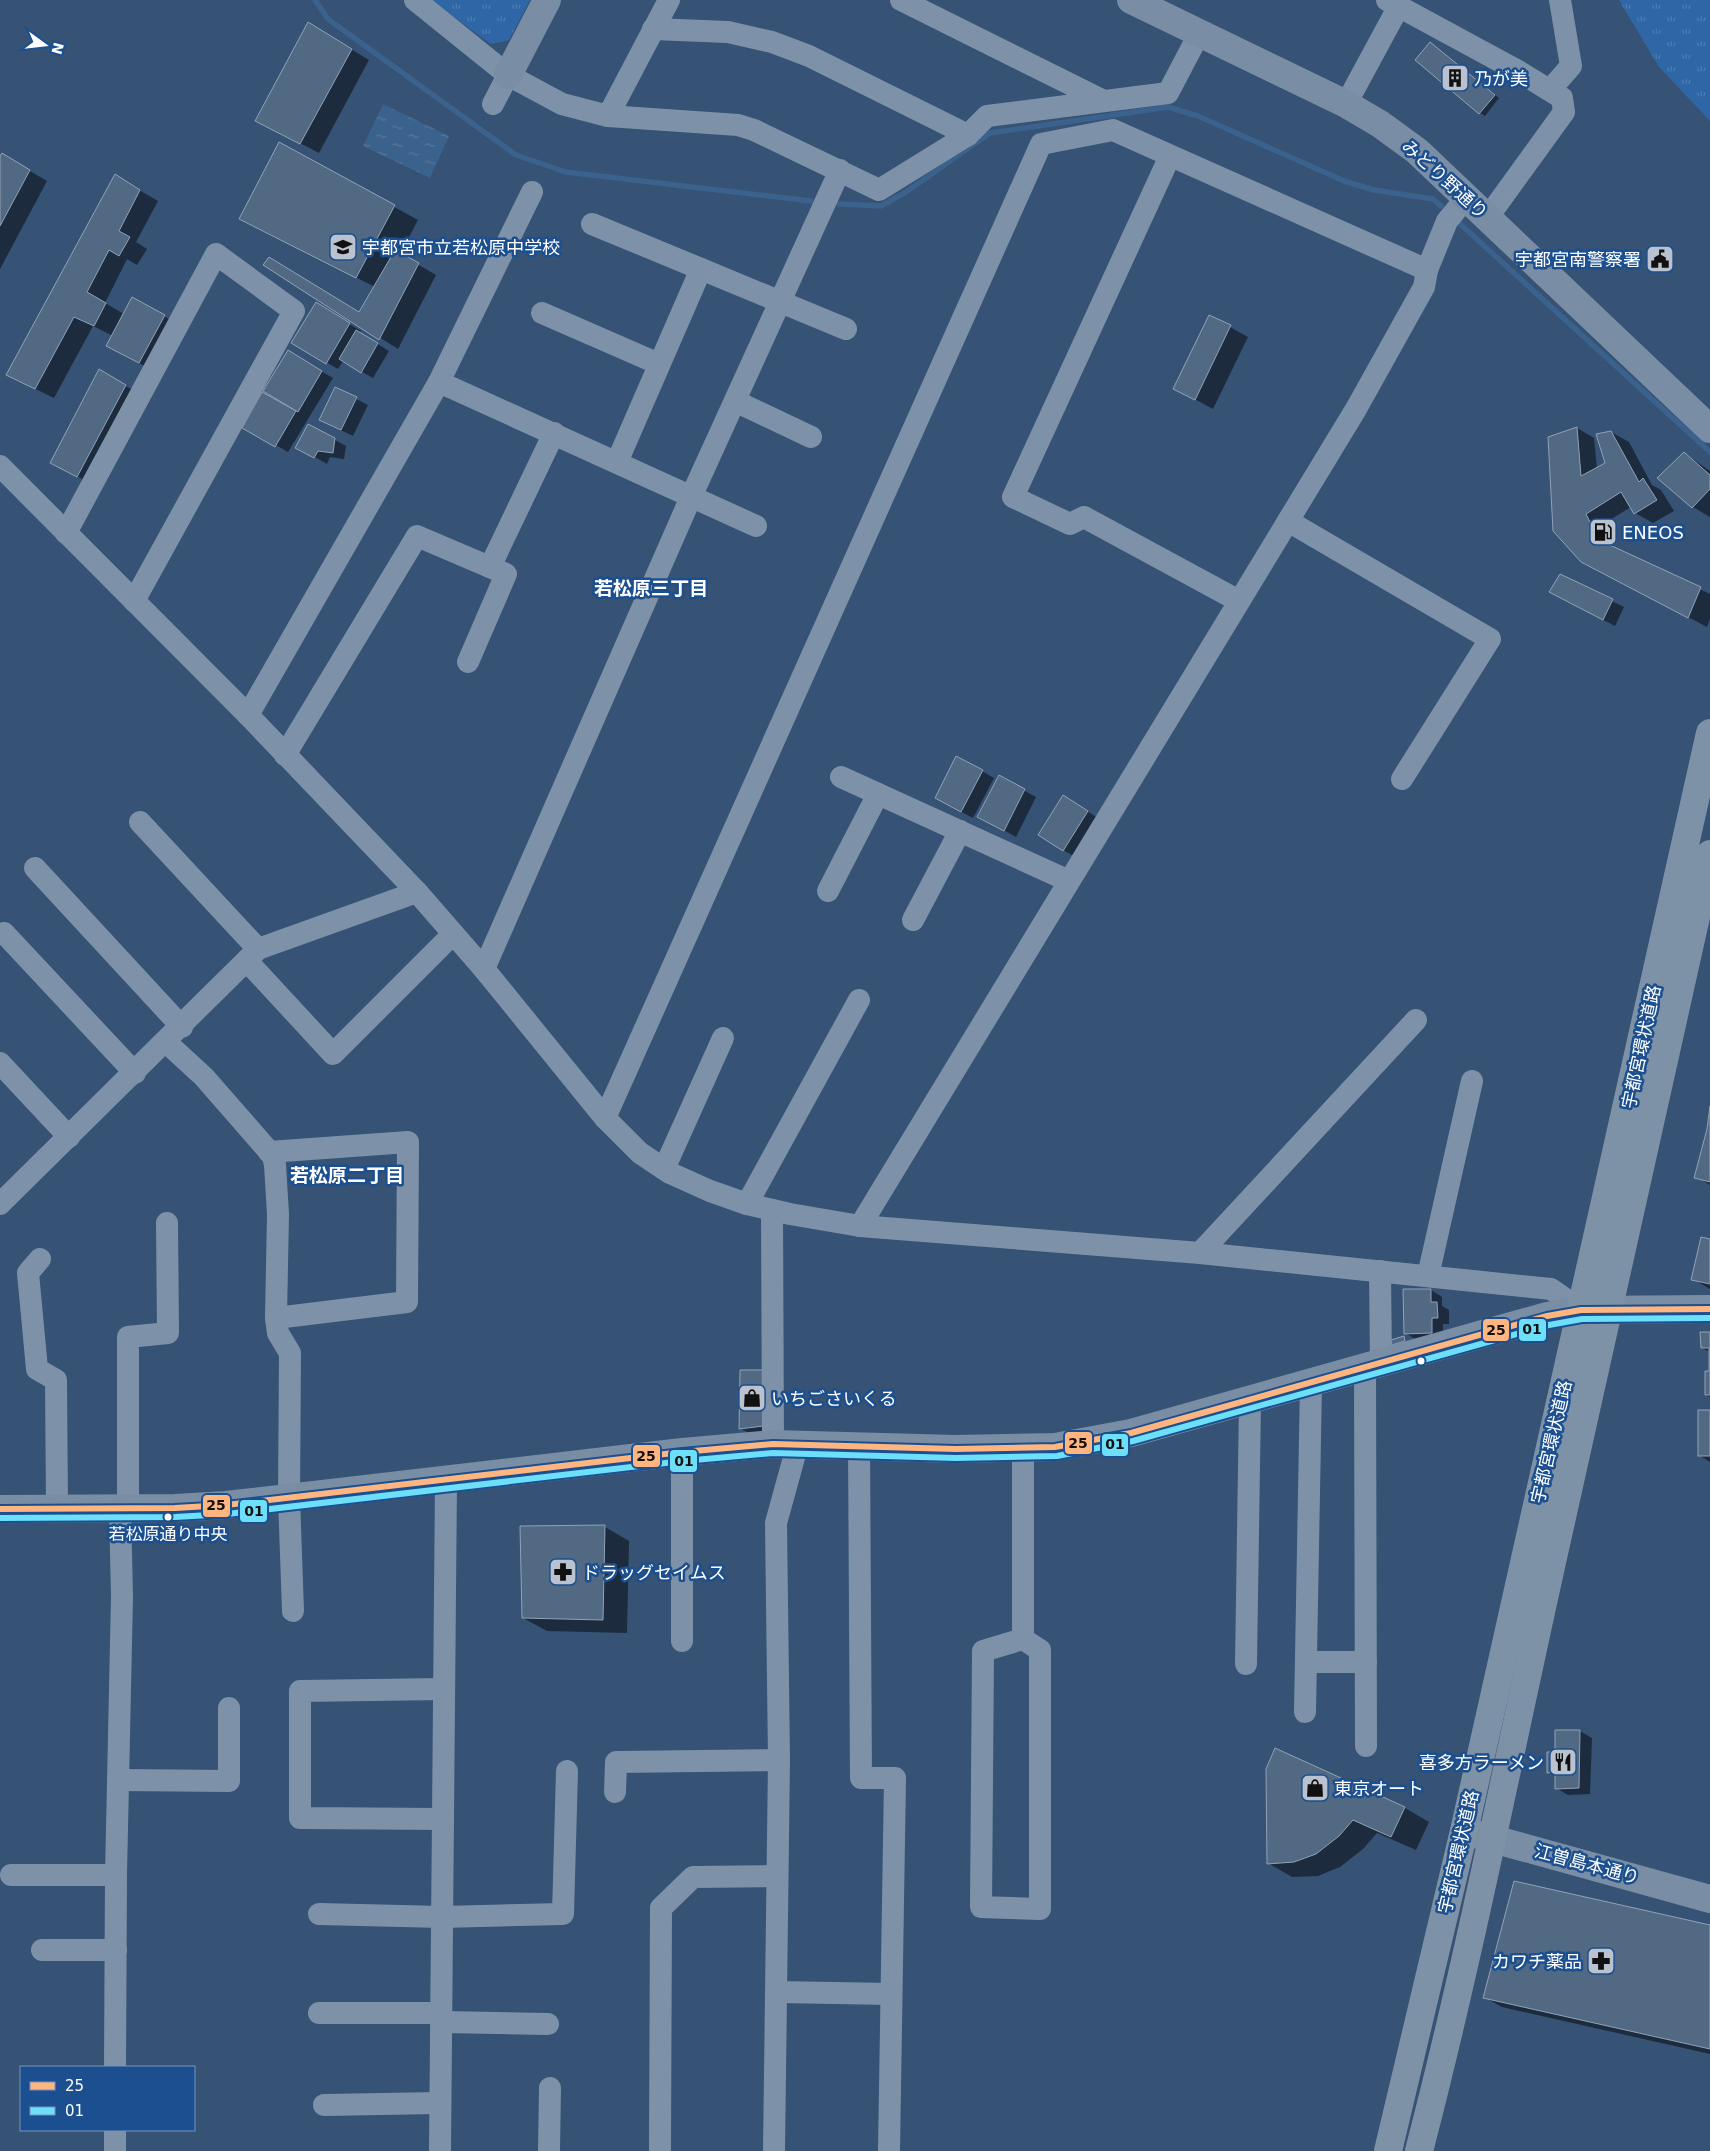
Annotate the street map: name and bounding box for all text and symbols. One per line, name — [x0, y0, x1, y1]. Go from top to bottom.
north arrow — [20, 20, 70, 70]
text: N — [48, 41, 67, 56]
building icon: 乃が美 — [1440, 63, 1470, 93]
place label: 乃が美 — [1474, 68, 1528, 89]
street label: みどり野通り — [1398, 135, 1492, 223]
school or university icon: 宇都宮市立若松原中学校 — [328, 232, 358, 262]
place label: 宇都宮市立若松原中学校 — [362, 237, 560, 258]
public building icon: 宇都宮南警察署 — [1645, 244, 1675, 274]
place label: 宇都宮南警察署 — [1515, 249, 1641, 270]
fuel station icon: ENEOS — [1588, 517, 1618, 547]
place label: ENEOS — [1622, 522, 1684, 543]
district label: 若松原三丁目 — [594, 577, 708, 599]
street label: 宇都宮環状道路 — [1618, 983, 1664, 1111]
district label: 若松原二丁目 — [290, 1164, 404, 1186]
line badge: 25 — [1482, 1318, 1510, 1342]
line badge: 01 — [1518, 1318, 1547, 1342]
text: 01 — [1522, 1321, 1542, 1337]
text: 25 — [1486, 1322, 1506, 1338]
unlabelled marker — [1416, 1356, 1426, 1366]
street label: 宇都宮環状道路 — [1527, 1378, 1575, 1506]
shop icon: いちごさいくる — [737, 1383, 767, 1413]
place label: いちごさいくる — [771, 1388, 897, 1409]
line badge: 25 — [1064, 1431, 1093, 1455]
line badge: 01 — [1101, 1433, 1129, 1457]
text: 25 — [1068, 1435, 1088, 1451]
text: 01 — [1105, 1436, 1125, 1452]
line badge: 25 — [632, 1444, 661, 1468]
text: 25 — [636, 1448, 656, 1464]
line badge: 01 — [669, 1449, 698, 1473]
text: 01 — [674, 1453, 694, 1469]
line badge: 25 — [202, 1494, 231, 1518]
text: 25 — [206, 1497, 226, 1513]
line badge: 01 — [239, 1499, 268, 1523]
text: 01 — [244, 1503, 264, 1519]
marker: 若松原通り中央 — [163, 1512, 173, 1522]
place label: 若松原通り中央 — [109, 1524, 228, 1544]
pharmacy icon: ドラッグセイムス — [548, 1557, 578, 1587]
place label: ドラッグセイムス — [582, 1562, 726, 1583]
restaurant icon: 喜多方ラーメン — [1548, 1747, 1578, 1777]
place label: 喜多方ラーメン — [1419, 1752, 1544, 1773]
shop icon: 東京オート — [1300, 1773, 1330, 1803]
place label: 東京オート — [1334, 1778, 1424, 1799]
street label: 宇都宮環状道路 — [1434, 1788, 1482, 1916]
street label: 江曽島本通り — [1532, 1840, 1642, 1888]
pharmacy icon: カワチ薬品 — [1586, 1946, 1616, 1976]
place label: カワチ薬品 — [1492, 1951, 1582, 1972]
legend — [20, 2066, 195, 2131]
text: 25 — [65, 2077, 84, 2095]
text: 01 — [65, 2102, 84, 2120]

